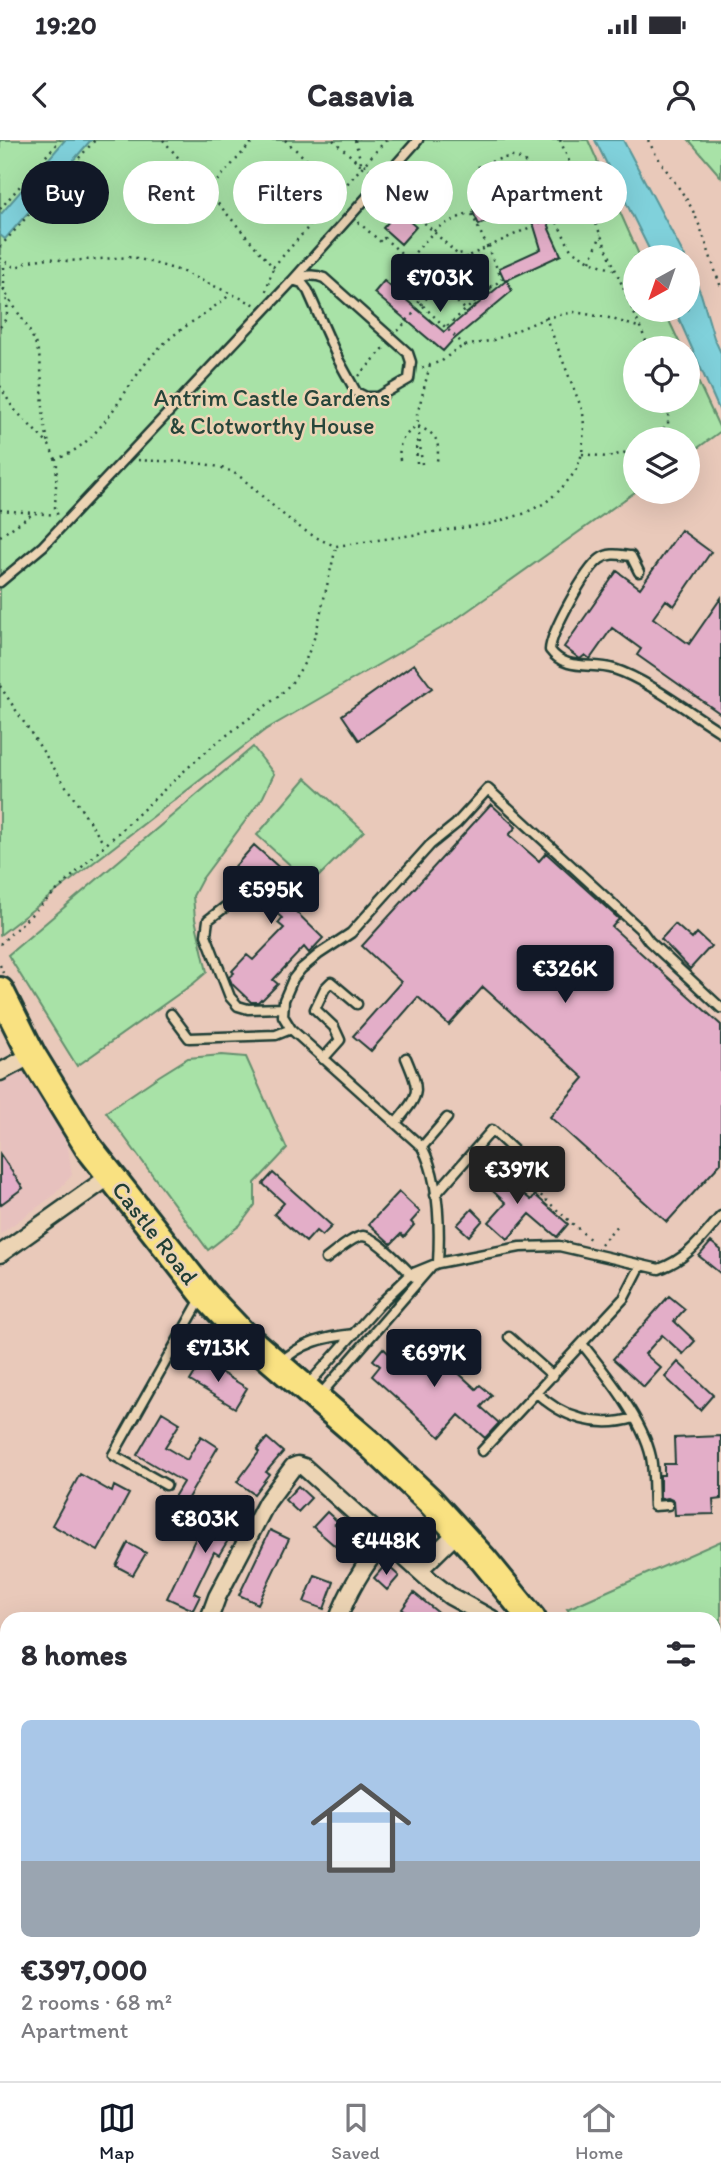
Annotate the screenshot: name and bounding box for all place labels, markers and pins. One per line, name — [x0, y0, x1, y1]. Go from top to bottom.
pin: €703K — [391, 254, 489, 314]
pin: €595K — [222, 866, 320, 926]
pin: €326K — [516, 946, 614, 1005]
pin: €397K — [468, 1146, 566, 1206]
pin: €713K — [169, 1324, 267, 1384]
pin: €697K — [385, 1330, 483, 1389]
pin: €803K — [156, 1496, 254, 1555]
pin: €448K — [337, 1518, 435, 1577]

